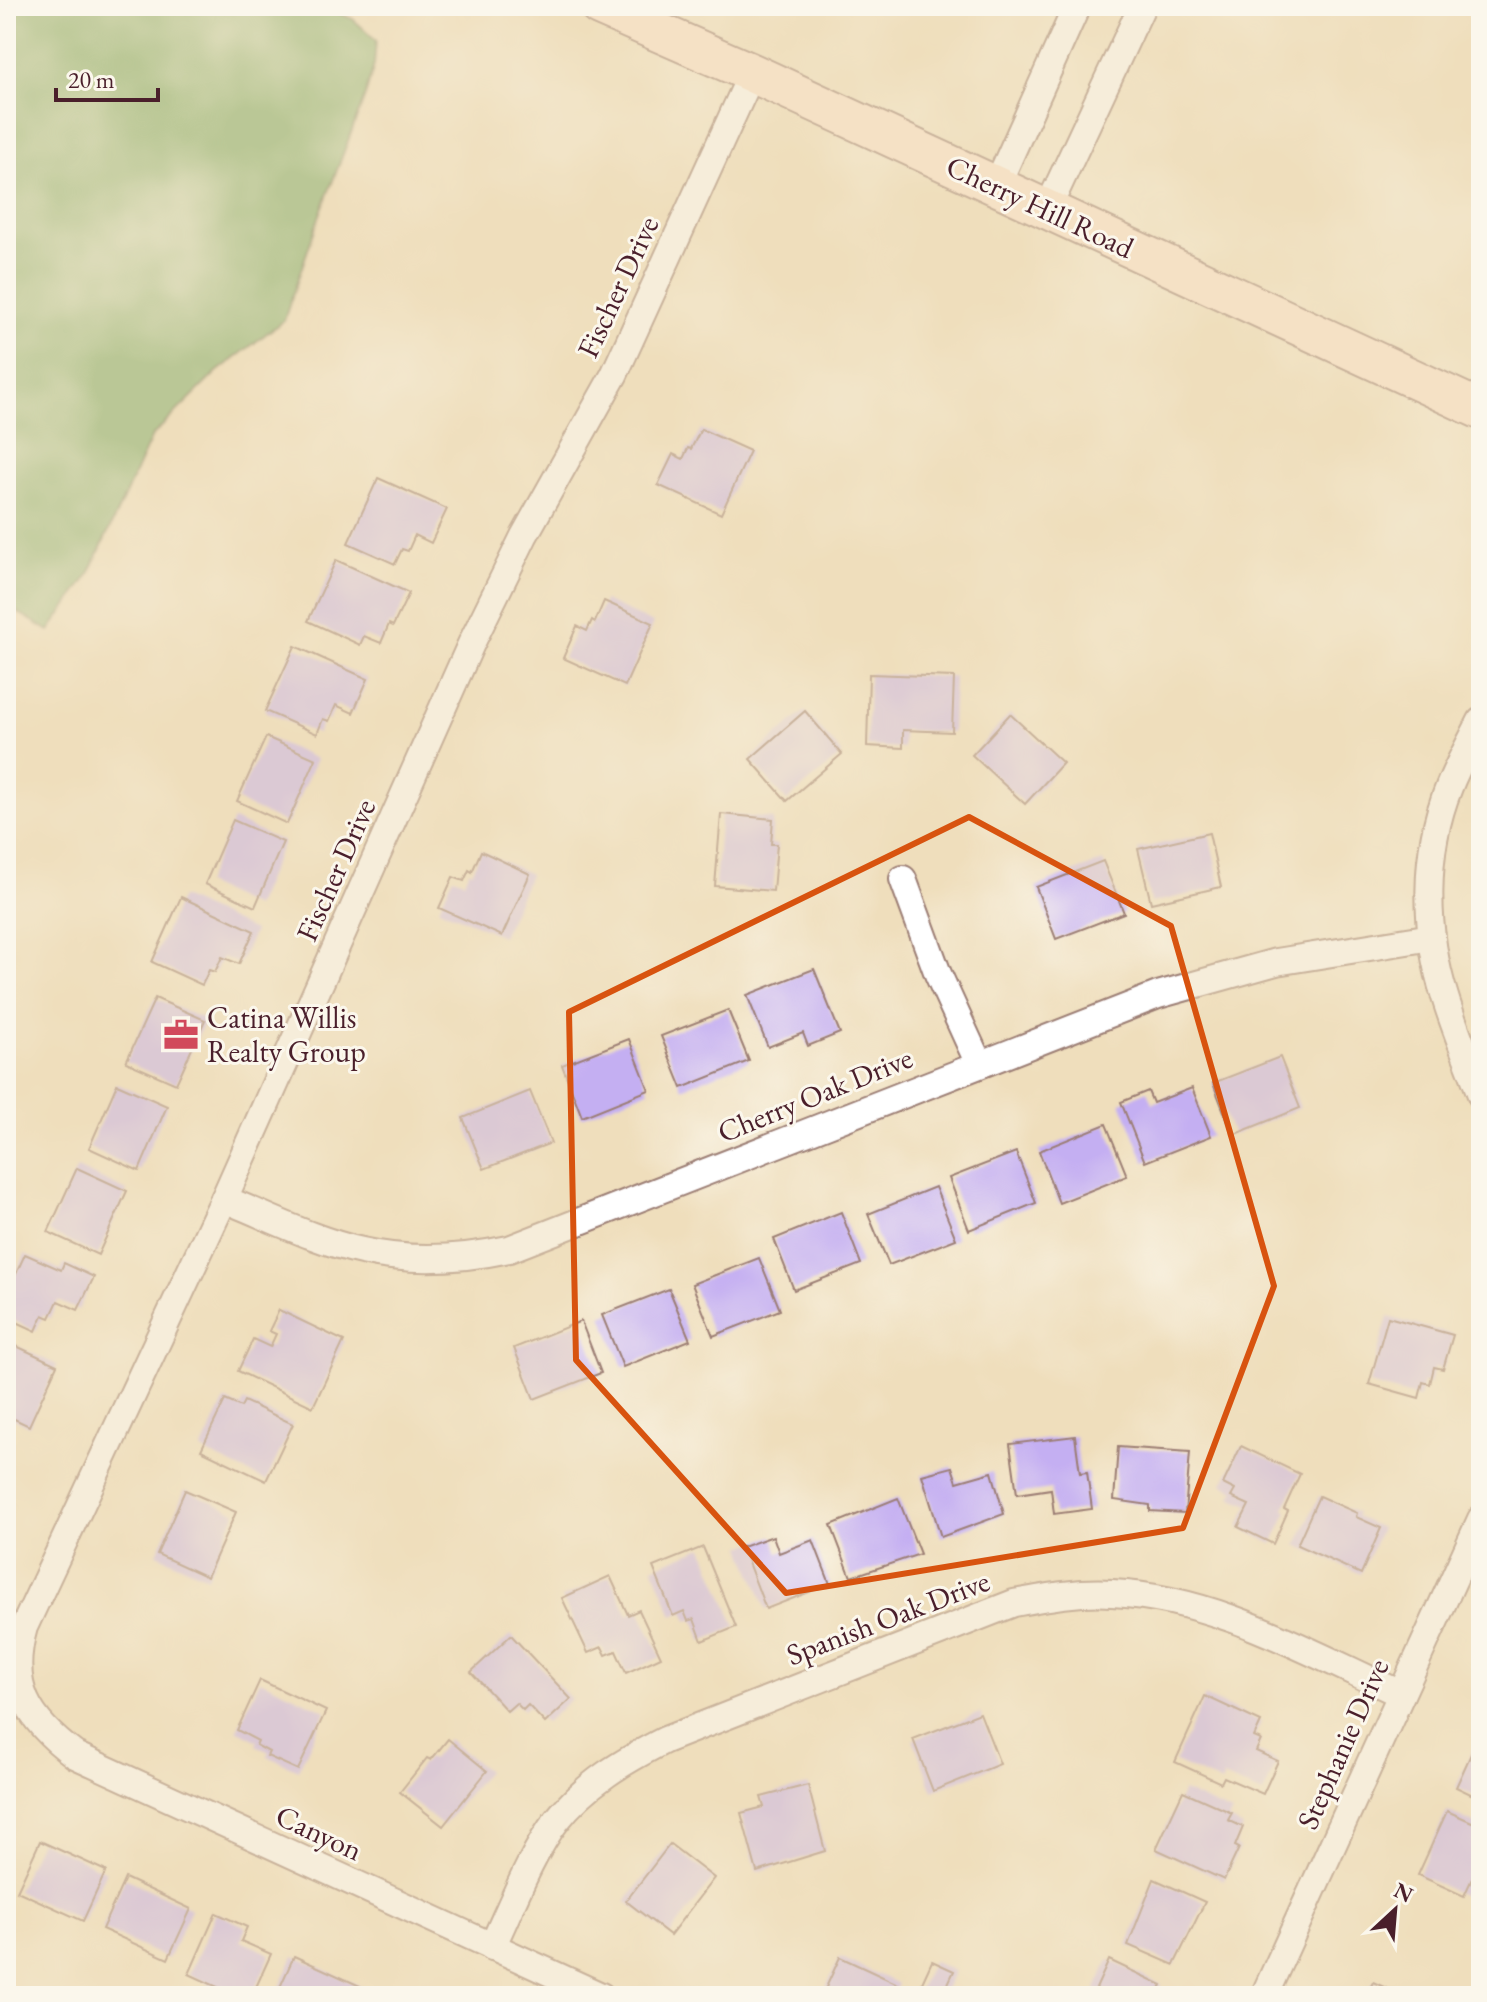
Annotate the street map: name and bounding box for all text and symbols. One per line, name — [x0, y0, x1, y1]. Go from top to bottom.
scale bar — [56, 52, 158, 102]
text: 20 m — [68, 64, 115, 95]
street label: Cherry Hill Road — [940, 146, 1141, 267]
street label: Fischer Drive — [568, 210, 667, 364]
street label: Fischer Drive — [287, 792, 384, 947]
place label: Catina Willis Realty Group — [207, 998, 366, 1071]
office icon: Catina Willis Realty Group — [162, 1016, 200, 1054]
street label: Cherry Oak Drive — [712, 1038, 918, 1151]
street label: Spanish Oak Drive — [781, 1561, 995, 1674]
street label: Stephanie Drive — [1288, 1652, 1397, 1835]
street label: Canyon — [270, 1796, 369, 1870]
north arrow — [1355, 1870, 1435, 1950]
text: N — [1389, 1876, 1418, 1909]

